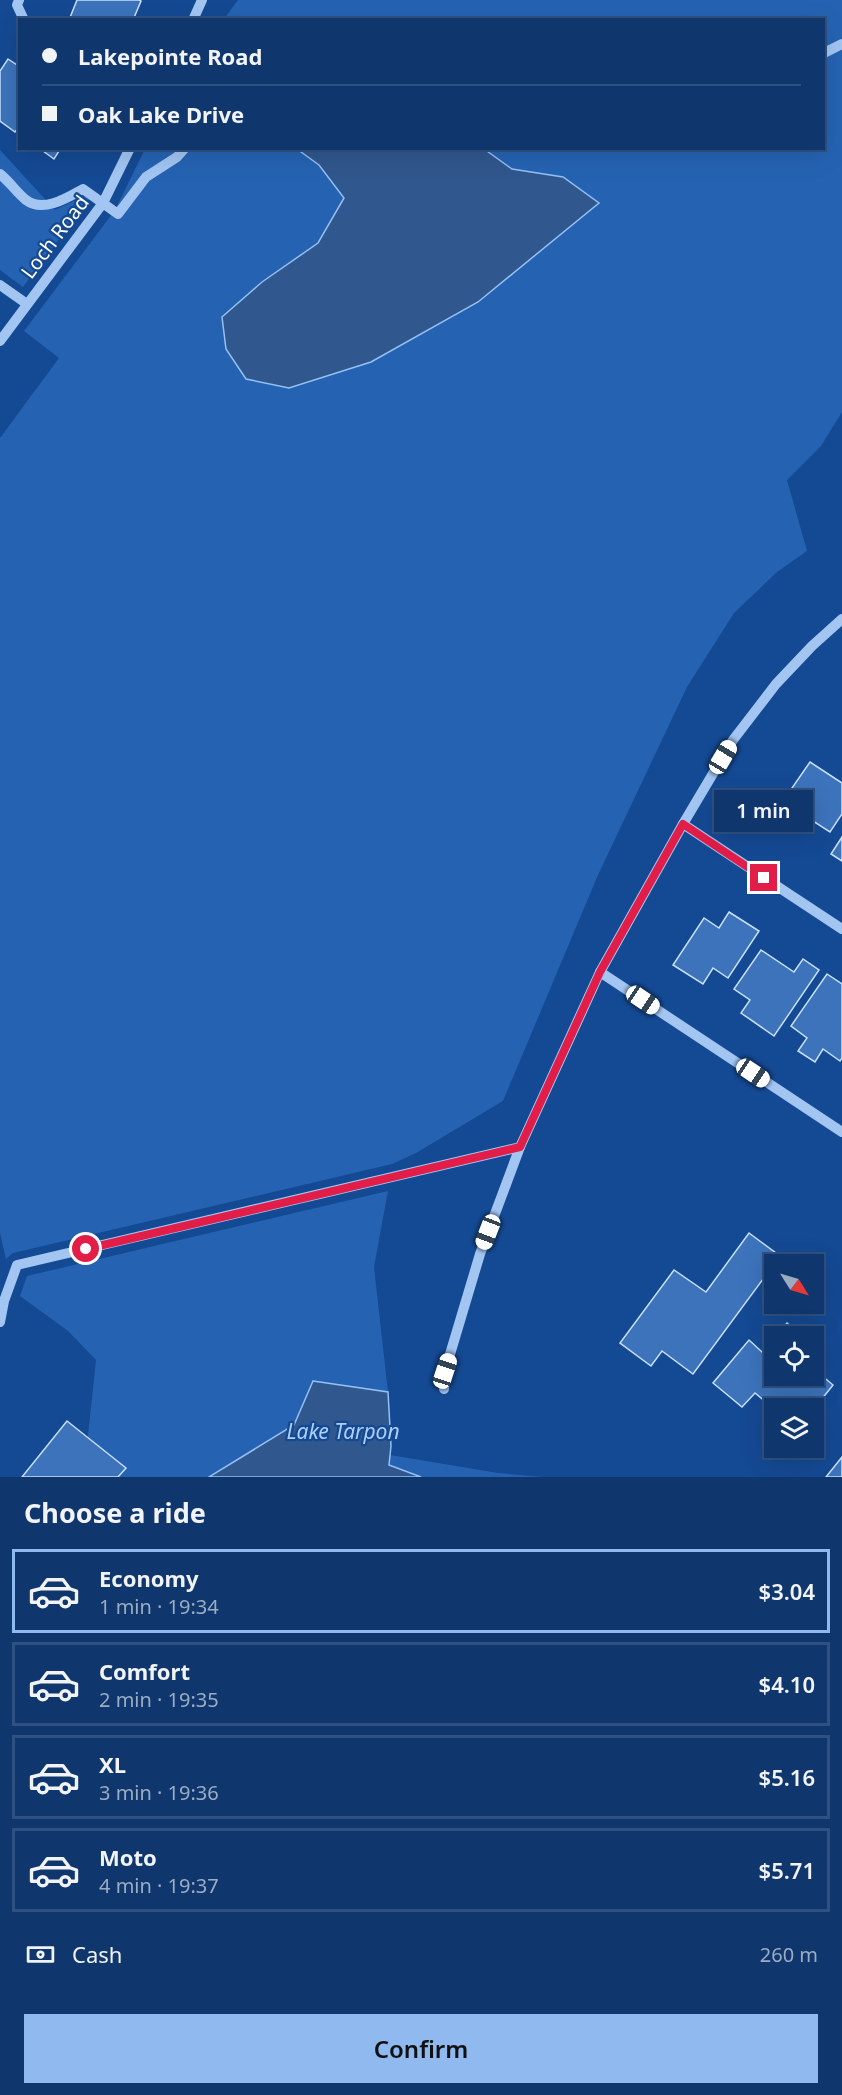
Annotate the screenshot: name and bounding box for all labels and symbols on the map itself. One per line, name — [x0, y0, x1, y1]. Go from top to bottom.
street label: Loch Road — [14, 190, 95, 284]
car — [706, 737, 740, 777]
callout: 1 min — [714, 791, 813, 833]
route end — [750, 864, 777, 891]
car — [623, 982, 663, 1018]
car — [733, 1055, 773, 1091]
car — [473, 1212, 503, 1252]
route start — [72, 1235, 99, 1262]
north arrow — [764, 1254, 824, 1314]
car — [431, 1351, 459, 1391]
water label: Lake Tarpon — [286, 1417, 400, 1445]

